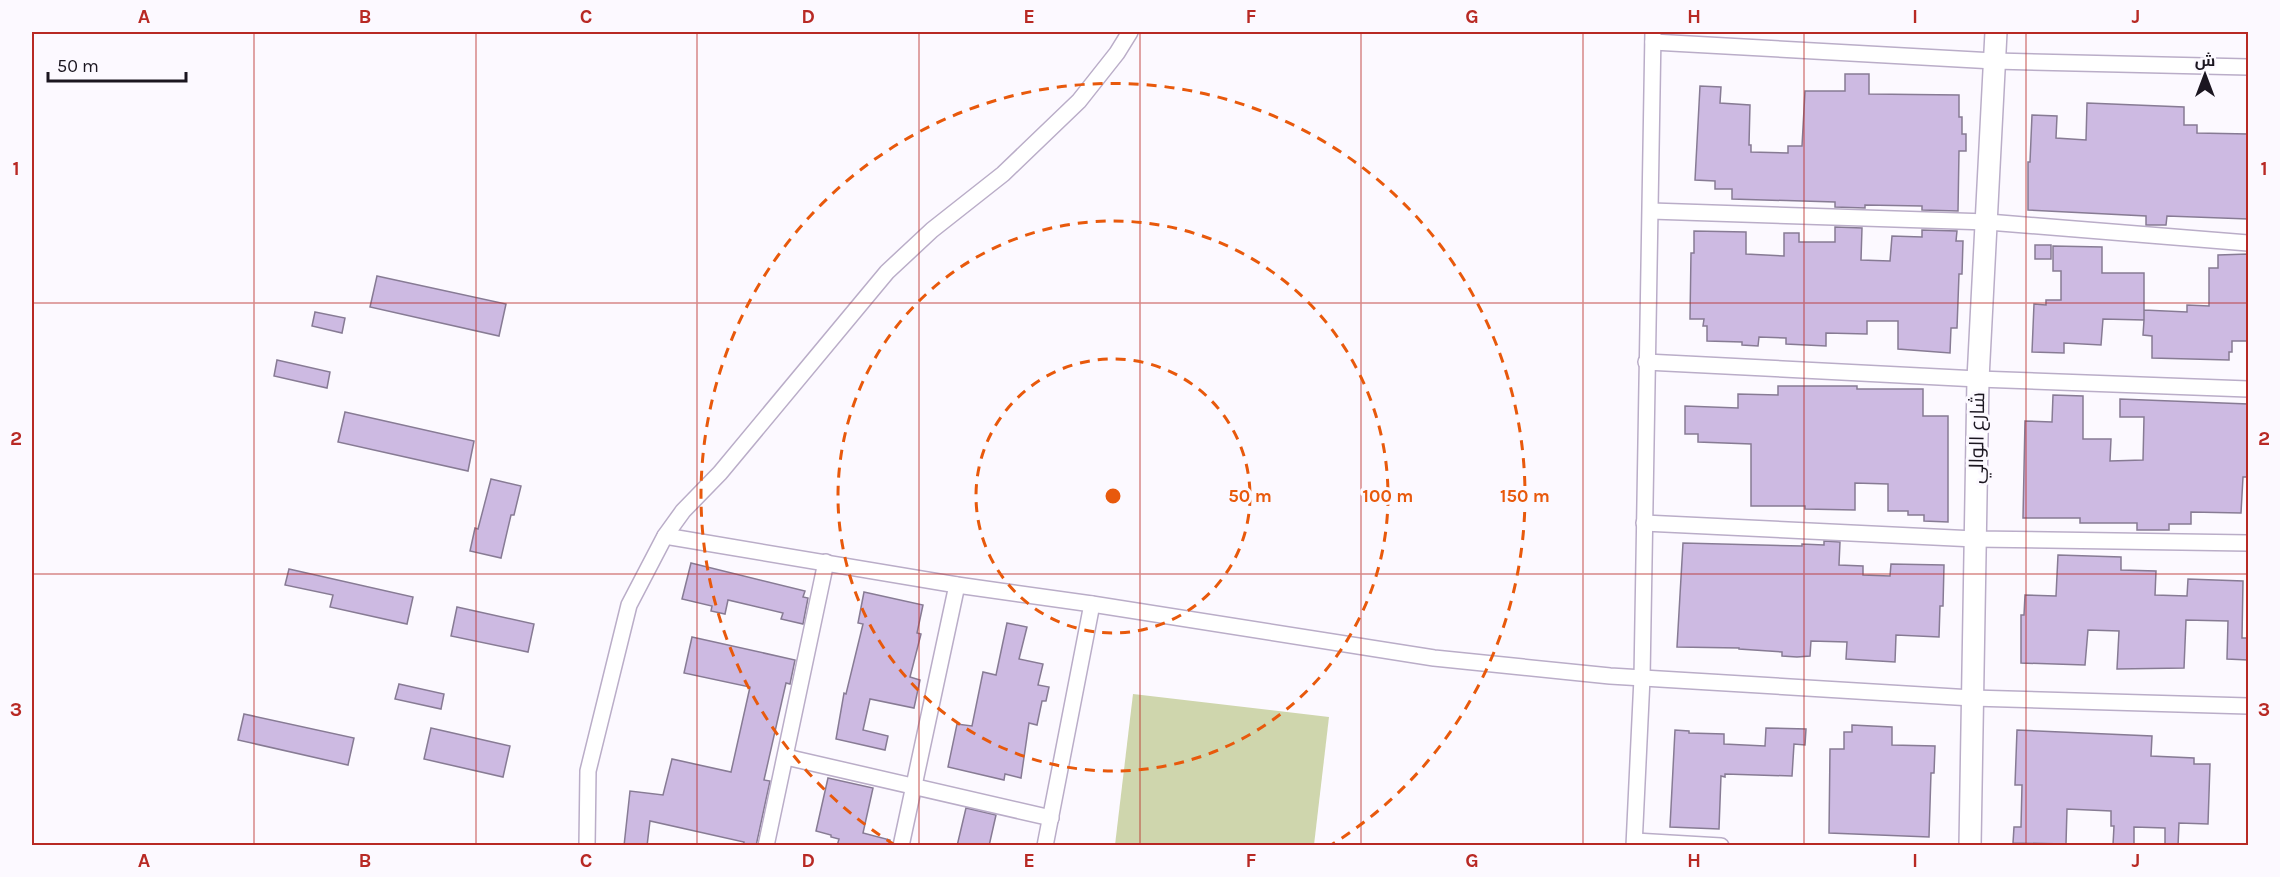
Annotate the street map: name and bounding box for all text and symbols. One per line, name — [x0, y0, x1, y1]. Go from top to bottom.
text: A — [138, 5, 151, 28]
text: B — [359, 5, 371, 28]
text: C — [580, 5, 592, 28]
text: D — [801, 5, 815, 28]
text: E — [1023, 5, 1035, 28]
text: F — [1246, 5, 1257, 28]
text: G — [1465, 5, 1479, 28]
text: H — [1687, 5, 1701, 28]
text: I — [1912, 5, 1918, 28]
text: J — [2132, 5, 2140, 28]
scale bar — [48, 45, 186, 83]
north arrow — [2175, 45, 2235, 105]
text: ش — [2195, 51, 2215, 70]
text: 50 m — [57, 55, 99, 77]
text: 1 — [12, 157, 20, 180]
text: 1 — [2260, 157, 2268, 180]
street label: شارع الوالي — [1965, 392, 1993, 484]
text: 2 — [10, 427, 22, 450]
text: 2 — [2258, 427, 2270, 450]
text: 50 m — [1228, 485, 1272, 507]
text: 100 m — [1363, 485, 1413, 507]
text: 150 m — [1500, 485, 1550, 507]
centre of rings — [1103, 486, 1123, 506]
text: 3 — [10, 698, 22, 721]
text: 3 — [2258, 698, 2270, 721]
text: A — [138, 849, 151, 872]
text: B — [359, 849, 371, 872]
text: C — [580, 849, 592, 872]
text: D — [801, 849, 815, 872]
text: E — [1023, 849, 1035, 872]
text: F — [1246, 849, 1257, 872]
text: G — [1465, 849, 1479, 872]
text: H — [1687, 849, 1701, 872]
text: I — [1912, 849, 1918, 872]
text: J — [2132, 849, 2140, 872]

